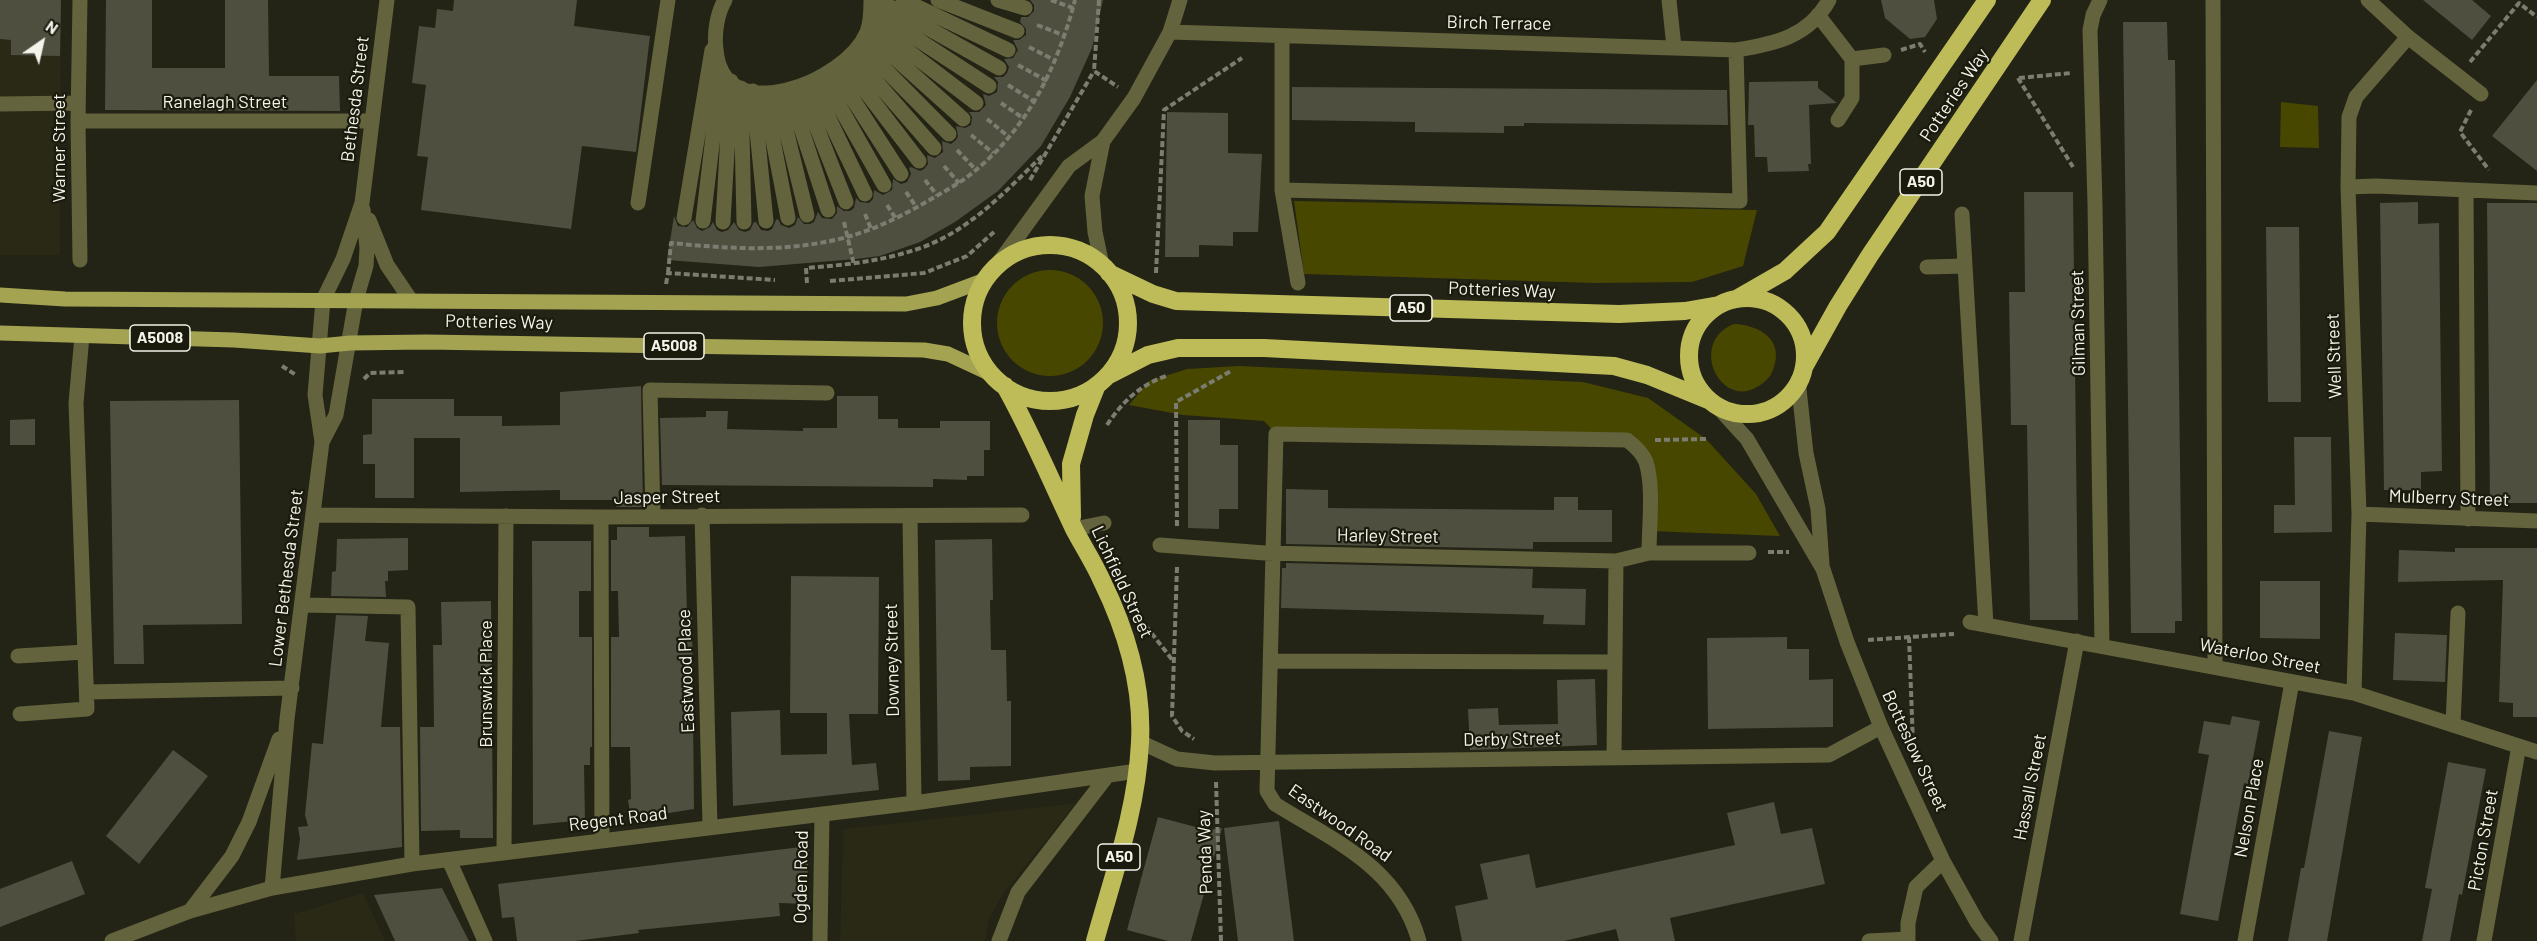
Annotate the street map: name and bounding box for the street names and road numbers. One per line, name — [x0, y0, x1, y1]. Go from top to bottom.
street label: Birch Terrace — [1446, 11, 1552, 35]
street label: Bethesda Street — [337, 35, 373, 163]
street label: Potteries Way — [1915, 44, 1993, 146]
street label: Ranelagh Street — [163, 91, 287, 113]
street label: Warner Street — [48, 93, 70, 203]
road number: A50 — [1900, 169, 1942, 195]
street label: Gilman Street — [2066, 270, 2090, 376]
street label: Potteries Way — [1448, 277, 1556, 303]
road number: A50 — [1390, 295, 1432, 321]
street label: Potteries Way — [445, 310, 553, 334]
street label: Well Street — [2322, 313, 2346, 399]
road number: A5008 — [130, 325, 190, 351]
road number: A5008 — [644, 333, 704, 359]
street label: Jasper Street — [613, 485, 721, 509]
street label: Mulberry Street — [2388, 485, 2510, 511]
street label: Lower Bethesda Street — [264, 488, 308, 668]
street label: Lichfield Street — [1087, 523, 1157, 641]
street label: Harley Street — [1337, 524, 1439, 548]
street label: Downey Street — [880, 603, 904, 717]
street label: Eastwood Place — [673, 609, 699, 733]
street label: Brunswick Place — [475, 620, 497, 748]
street label: Waterloo Street — [2198, 634, 2322, 678]
street label: Botteslow Street — [1877, 687, 1953, 815]
street label: Derby Street — [1463, 727, 1561, 751]
street label: Hassall Street — [2009, 732, 2051, 842]
street label: Nelson Place — [2230, 757, 2268, 859]
street label: Eastwood Road — [1284, 780, 1396, 866]
street label: Picton Street — [2463, 787, 2503, 893]
street label: Regent Road — [567, 802, 669, 836]
street label: Penda Way — [1193, 809, 1217, 895]
street label: Ogden Road — [789, 830, 813, 924]
road number: A50 — [1098, 844, 1140, 870]

